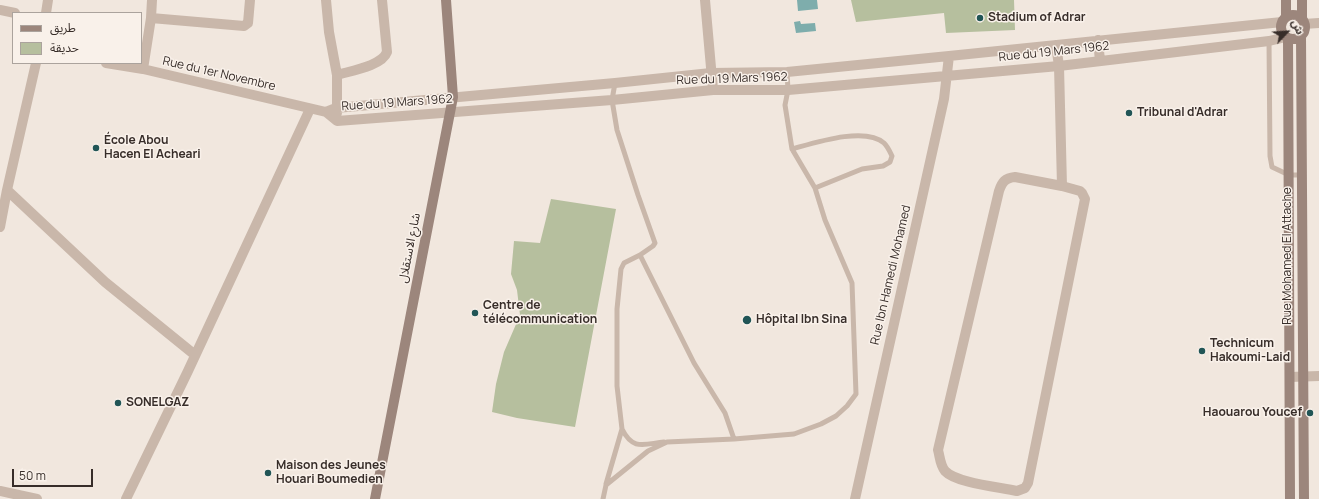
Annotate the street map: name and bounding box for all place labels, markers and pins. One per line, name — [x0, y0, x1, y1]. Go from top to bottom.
place label: Stadium of Adrar — [988, 11, 1086, 25]
marker: Stadium of Adrar — [975, 13, 985, 23]
place label: Tribunal d'Adrar — [1137, 106, 1228, 120]
marker: Tribunal d'Adrar — [1124, 108, 1134, 118]
place label: École Abou Hacen El Acheari — [104, 134, 201, 162]
marker: École Abou Hacen El Acheari — [91, 143, 101, 153]
place label: Centre de télécommunication — [483, 299, 597, 327]
marker: Centre de télécommunication — [470, 308, 480, 318]
place label: Hôpital Ibn Sina — [756, 313, 847, 327]
marker: Hôpital Ibn Sina — [741, 314, 753, 326]
place label: Technicum Hakoumi-Laid — [1210, 337, 1290, 365]
marker: Technicum Hakoumi-Laid — [1197, 346, 1207, 356]
place label: SONELGAZ — [126, 396, 189, 410]
marker: SONELGAZ — [113, 398, 123, 408]
place label: Haouarou Youcef — [1203, 406, 1302, 420]
marker: Haouarou Youcef — [1305, 408, 1315, 418]
place label: Maison des Jeunes Houari Boumedien — [276, 459, 386, 487]
marker: Maison des Jeunes Houari Boumedien — [263, 468, 273, 478]

